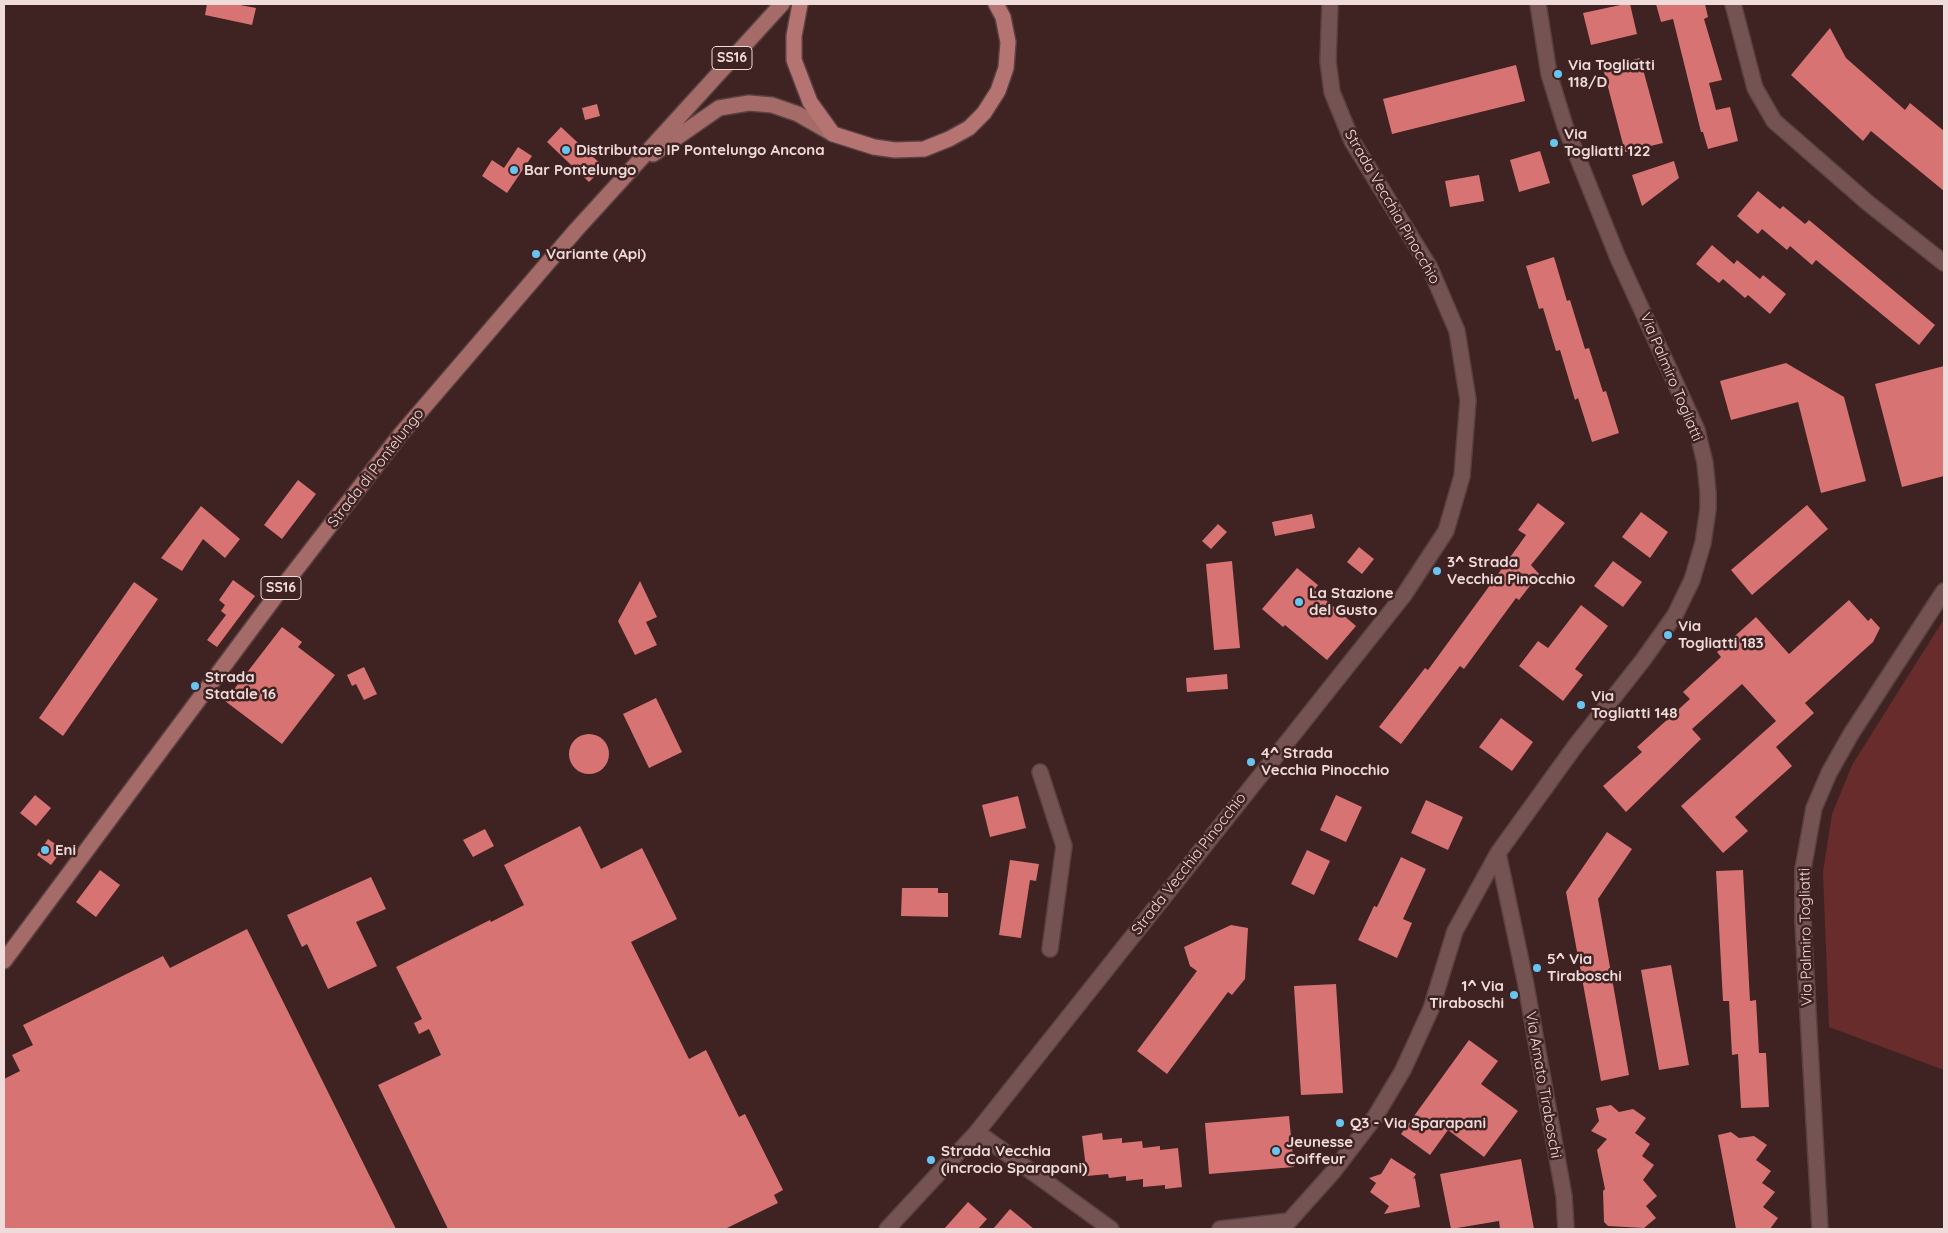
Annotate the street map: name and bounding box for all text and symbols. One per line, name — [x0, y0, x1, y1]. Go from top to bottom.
road number: SS16 — [712, 46, 752, 70]
place label: Via Togliatti 118/D — [1568, 56, 1655, 91]
marker: Via Togliatti 118/D — [1552, 68, 1564, 80]
place label: Via Togliatti 122 — [1564, 125, 1650, 160]
street label: Strada Vecchia Pinocchio — [1340, 127, 1444, 287]
marker: Via Togliatti 122 — [1548, 137, 1560, 149]
place label: Distributore IP Pontelungo Ancona — [576, 141, 825, 159]
marker: Distributore IP Pontelungo Ancona — [560, 144, 572, 156]
place label: Bar Pontelungo — [524, 161, 636, 179]
marker: Bar Pontelungo — [508, 164, 520, 176]
place label: Variante (Api) — [546, 245, 646, 263]
marker: Variante (Api) — [530, 248, 542, 260]
street label: Via Palmiro Togliatti — [1636, 310, 1706, 444]
street label: Strada di Pontelungo — [324, 405, 428, 531]
place label: 3^ Strada Vecchia Pinocchio — [1447, 553, 1575, 588]
marker: 3^ Strada Vecchia Pinocchio — [1431, 565, 1443, 577]
road number: SS16 — [261, 576, 301, 600]
place label: La Stazione del Gusto — [1309, 584, 1394, 619]
marker: La Stazione del Gusto — [1293, 596, 1305, 608]
place label: Via Togliatti 183 — [1678, 617, 1764, 652]
marker: Via Togliatti 183 — [1662, 629, 1674, 641]
place label: Strada Statale 16 — [205, 668, 276, 703]
marker: Strada Statale 16 — [189, 680, 201, 692]
place label: Via Togliatti 148 — [1591, 687, 1677, 722]
marker: Via Togliatti 148 — [1575, 699, 1587, 711]
place label: 4^ Strada Vecchia Pinocchio — [1261, 744, 1389, 779]
marker: 4^ Strada Vecchia Pinocchio — [1245, 756, 1257, 768]
street label: Strada Vecchia Pinocchio — [1128, 789, 1250, 939]
place label: Eni — [55, 841, 76, 859]
marker: Eni — [39, 844, 51, 856]
street label: Via Palmiro Togliatti — [1796, 868, 1816, 1006]
place label: 5^ Via Tiraboschi — [1547, 950, 1622, 985]
marker: 5^ Via Tiraboschi — [1531, 962, 1543, 974]
place label: 1^ Via Tiraboschi — [1429, 977, 1504, 1012]
marker: 1^ Via Tiraboschi — [1508, 989, 1520, 1001]
street label: Via Amato Tiraboschi — [1521, 1010, 1565, 1160]
place label: Q3 - Via Sparapani — [1350, 1114, 1486, 1132]
marker: Q3 - Via Sparapani — [1334, 1117, 1346, 1129]
place label: Jeunesse Coiffeur — [1286, 1133, 1353, 1168]
place label: Strada Vecchia (incrocio Sparapani) — [941, 1142, 1087, 1177]
marker: Jeunesse Coiffeur — [1270, 1145, 1282, 1157]
marker: Strada Vecchia (incrocio Sparapani) — [925, 1154, 937, 1166]

